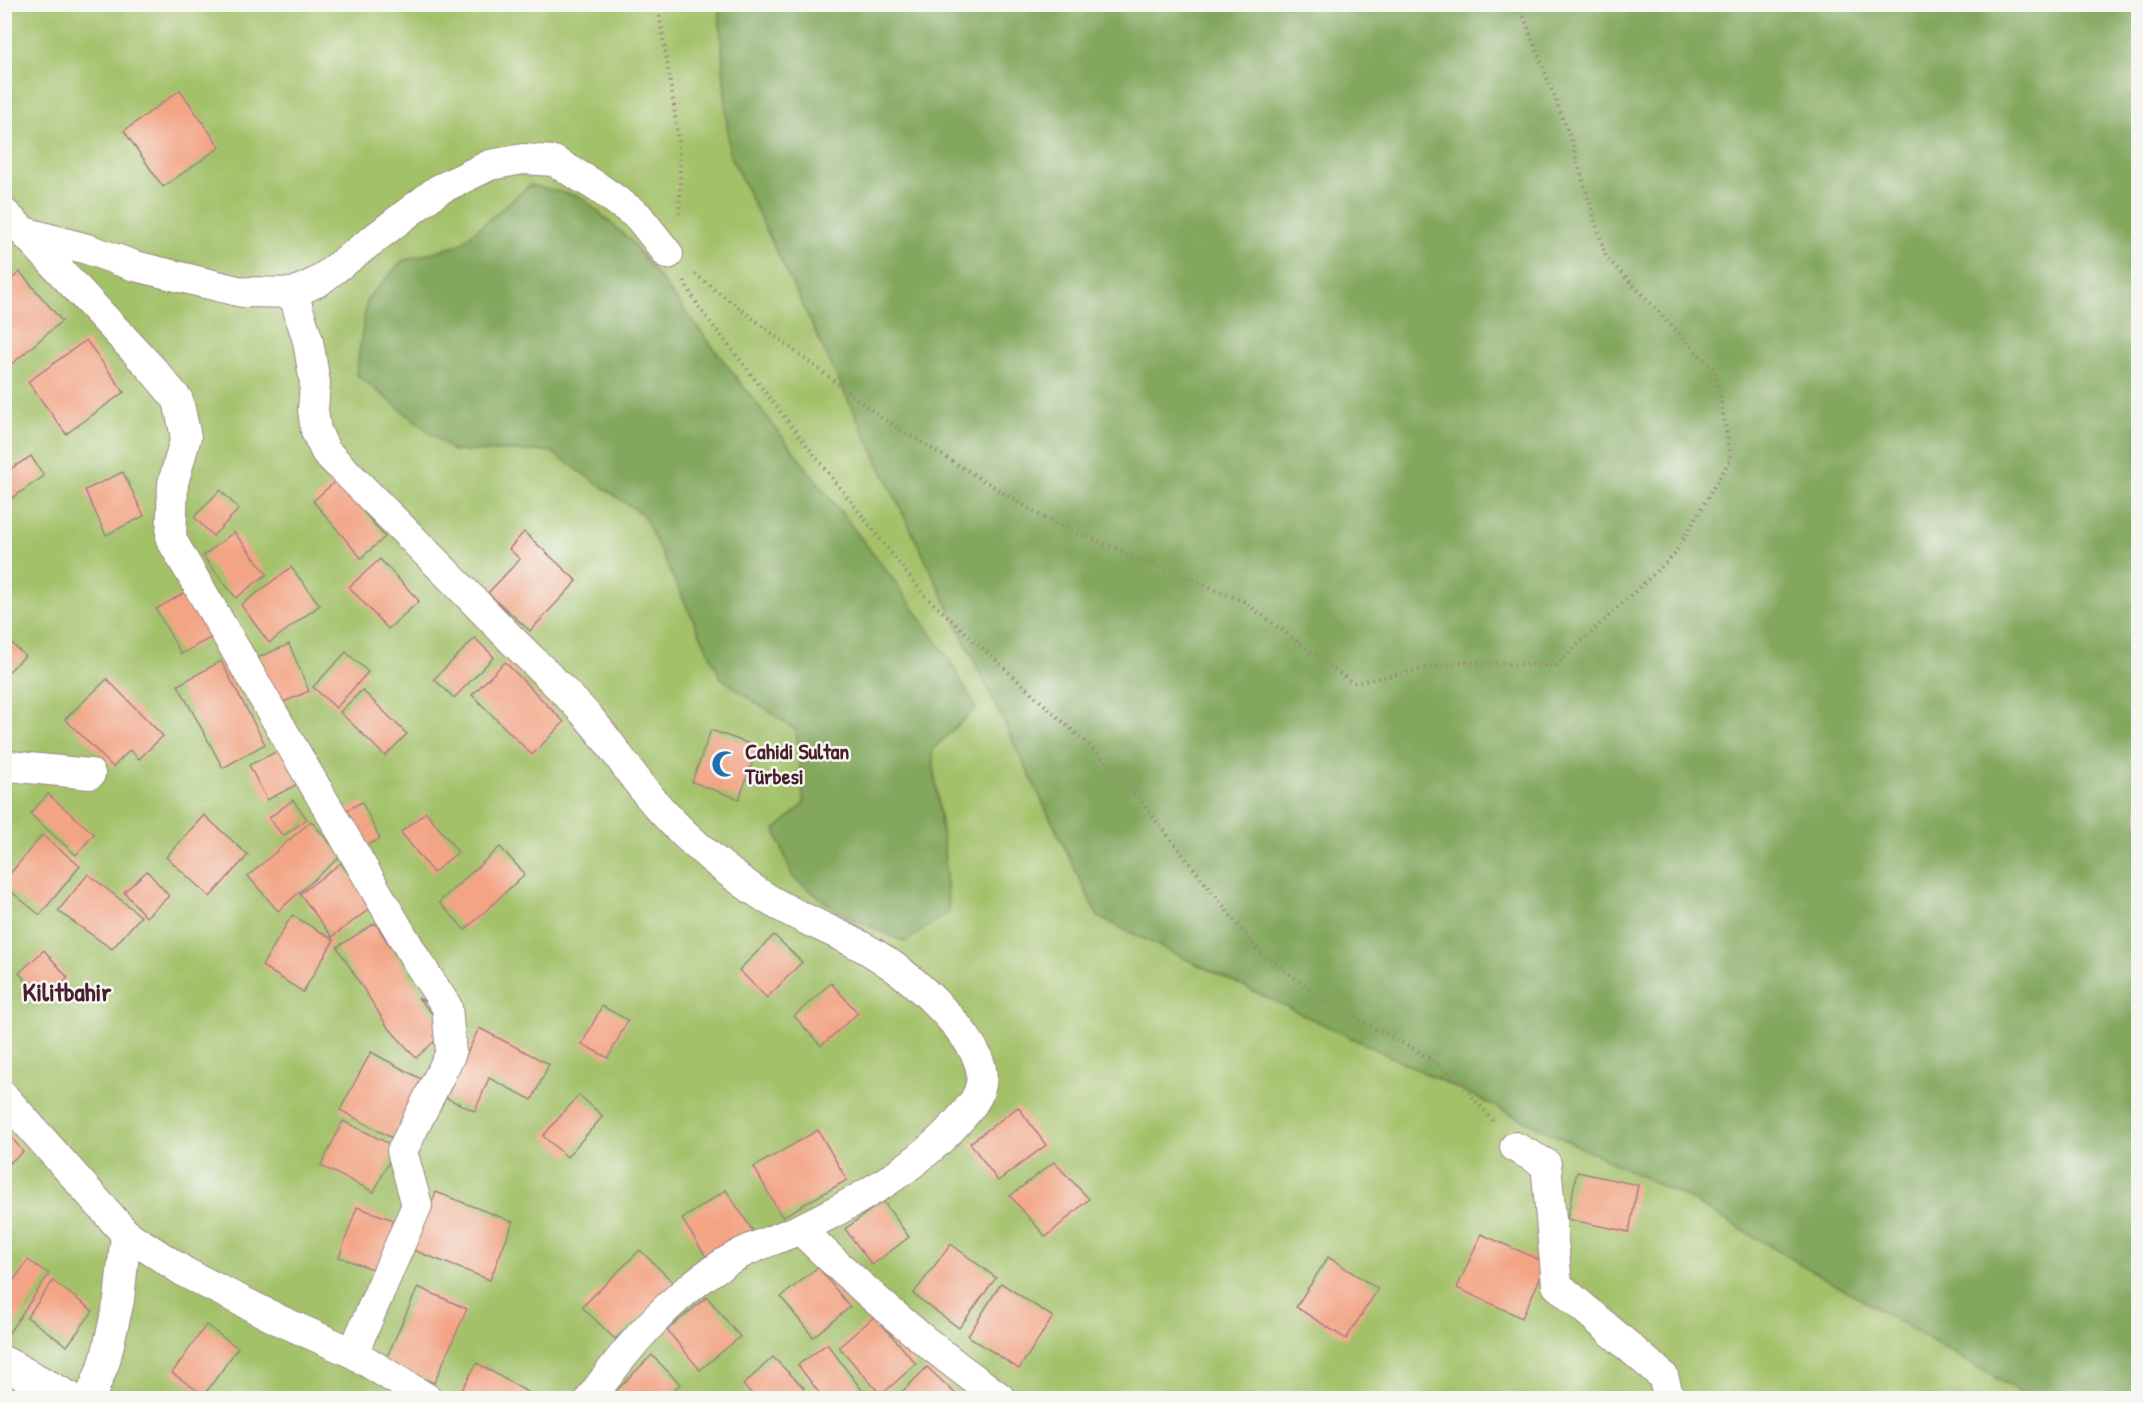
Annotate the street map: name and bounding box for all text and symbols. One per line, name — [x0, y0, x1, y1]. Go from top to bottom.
place label: Cahidi Sultan Türbesi — [744, 736, 849, 791]
mosque icon: Cahidi Sultan Türbesi — [710, 749, 740, 779]
district label: Kilitbahir — [23, 974, 112, 1009]

